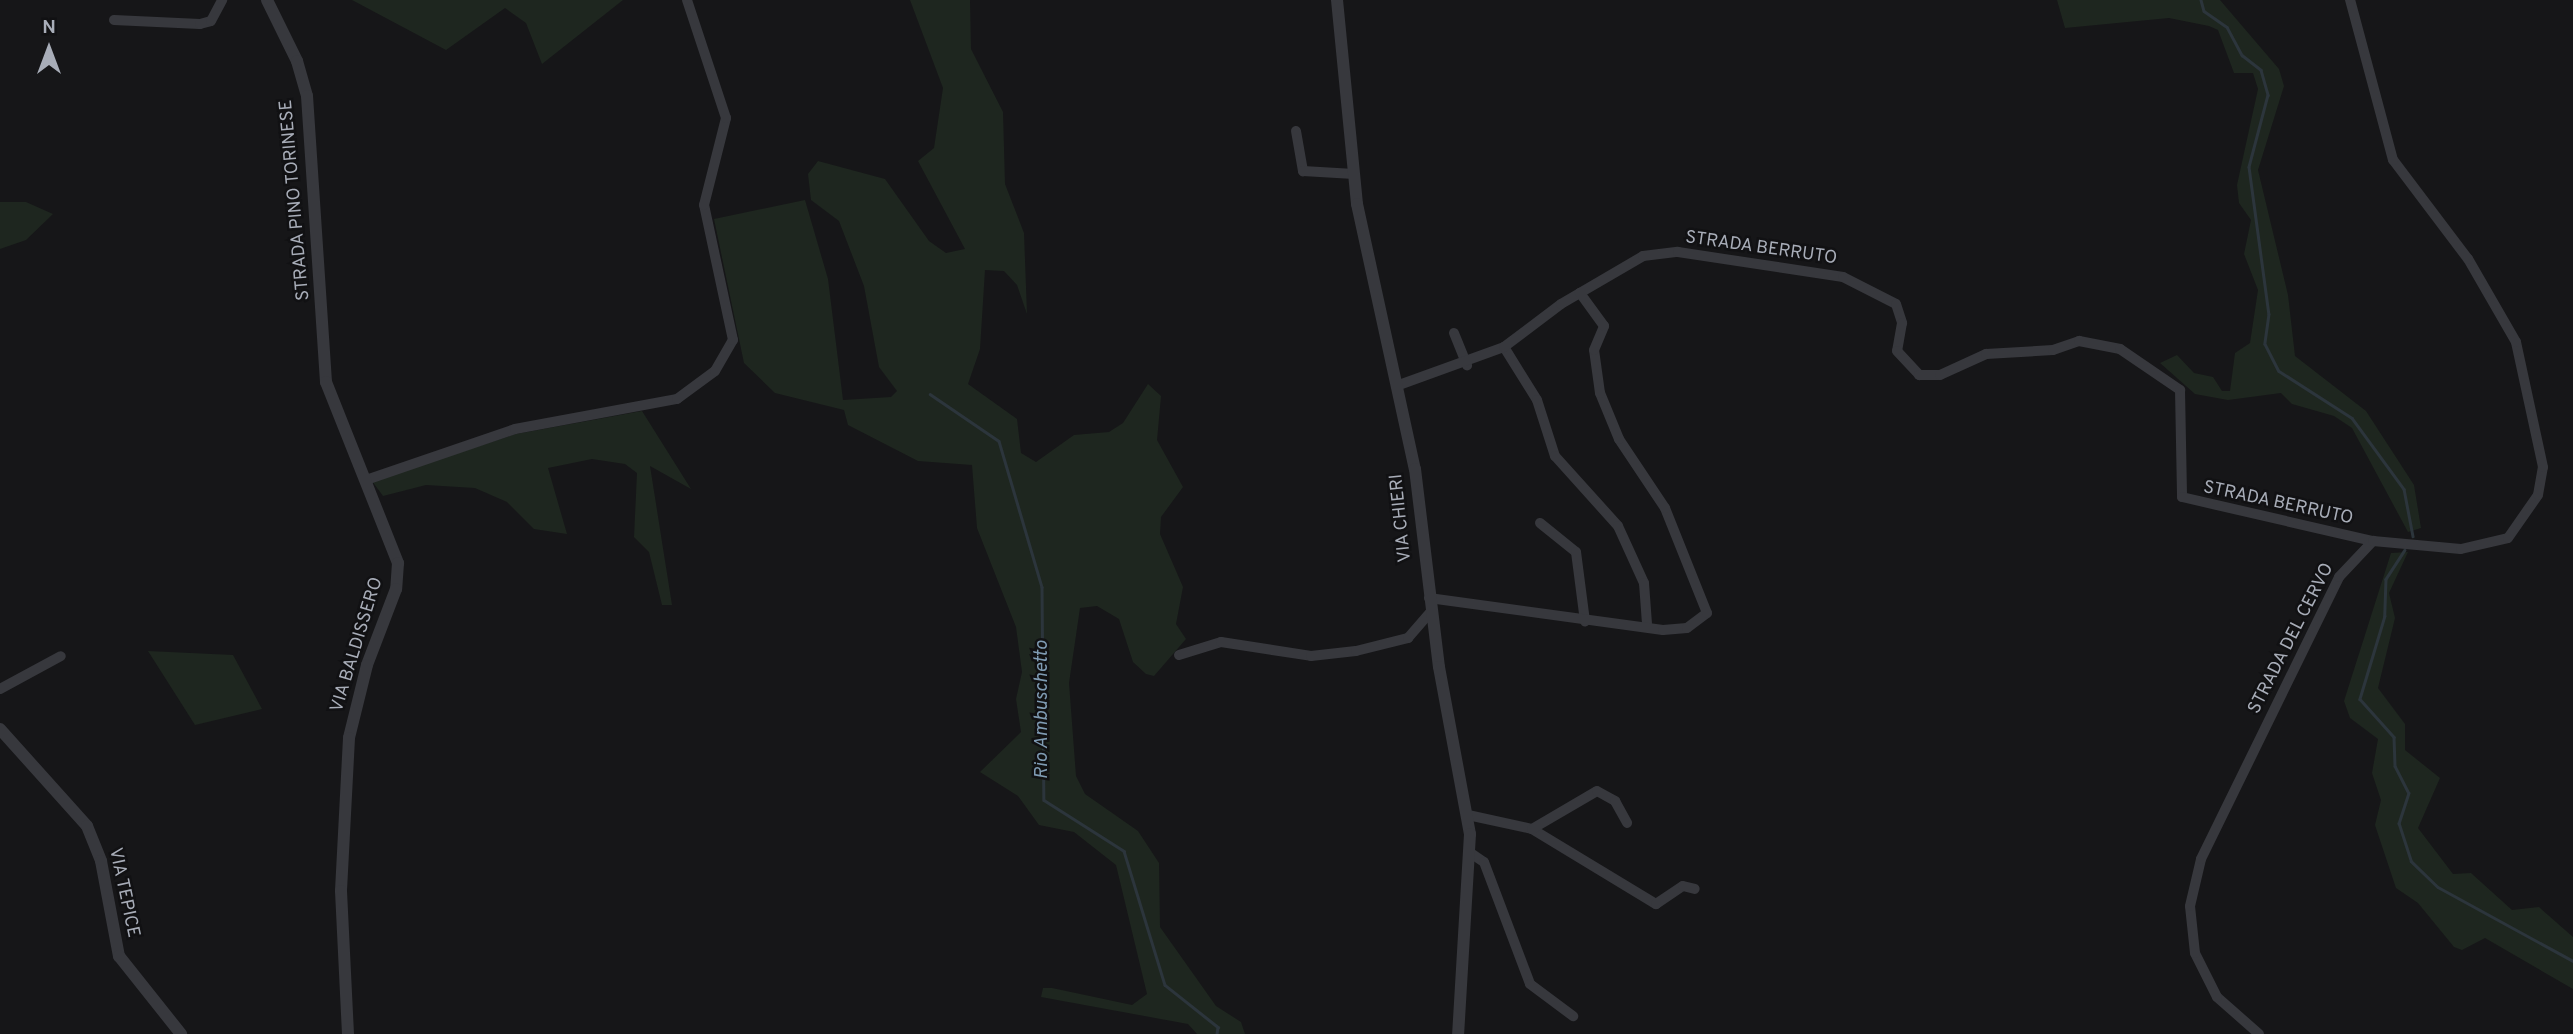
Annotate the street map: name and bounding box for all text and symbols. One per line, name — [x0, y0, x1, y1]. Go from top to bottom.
north arrow — [14, 14, 84, 84]
text: N — [42, 16, 56, 40]
street label: STRADA PINO TORINESE — [276, 98, 316, 302]
street label: STRADA BERRUTO — [1683, 228, 1839, 270]
street label: VIA CHIERI — [1387, 472, 1417, 564]
street label: STRADA BERRUTO — [2201, 477, 2355, 531]
street label: STRADA DEL CERVO — [2244, 559, 2340, 719]
street label: VIA BALDISSERO — [327, 575, 389, 715]
water label: Rio Ambuschetto — [1032, 640, 1054, 780]
street label: VIA TEPICE — [103, 845, 143, 941]

